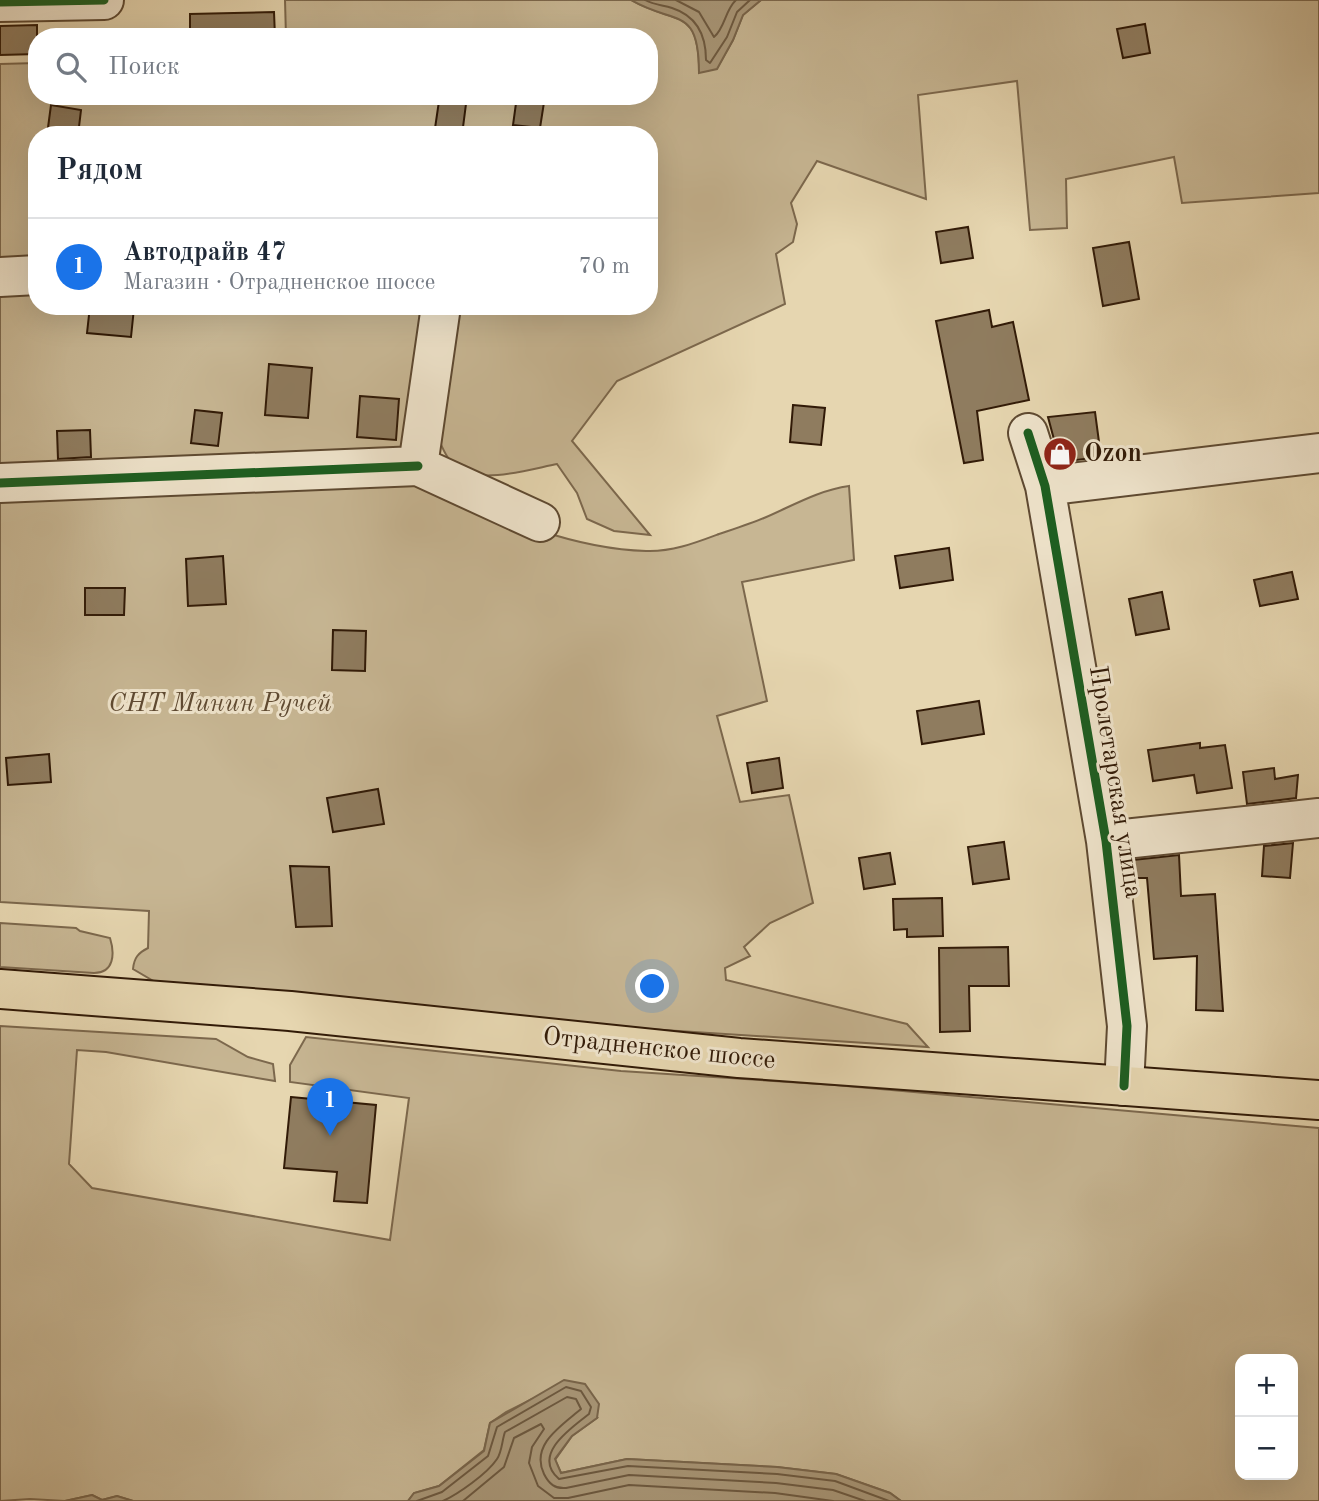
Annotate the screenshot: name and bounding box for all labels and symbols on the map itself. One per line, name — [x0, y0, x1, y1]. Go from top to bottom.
shop icon: Ozon — [1041, 435, 1079, 473]
place label: Ozon — [1084, 441, 1142, 467]
street label: Пролетарская улица — [1084, 664, 1146, 900]
park label: СНТ Минин Ручей — [108, 691, 332, 717]
your location — [635, 969, 669, 1003]
street label: Отрадненское шоссе — [541, 1024, 777, 1074]
pin: 1 — [307, 1078, 353, 1136]

